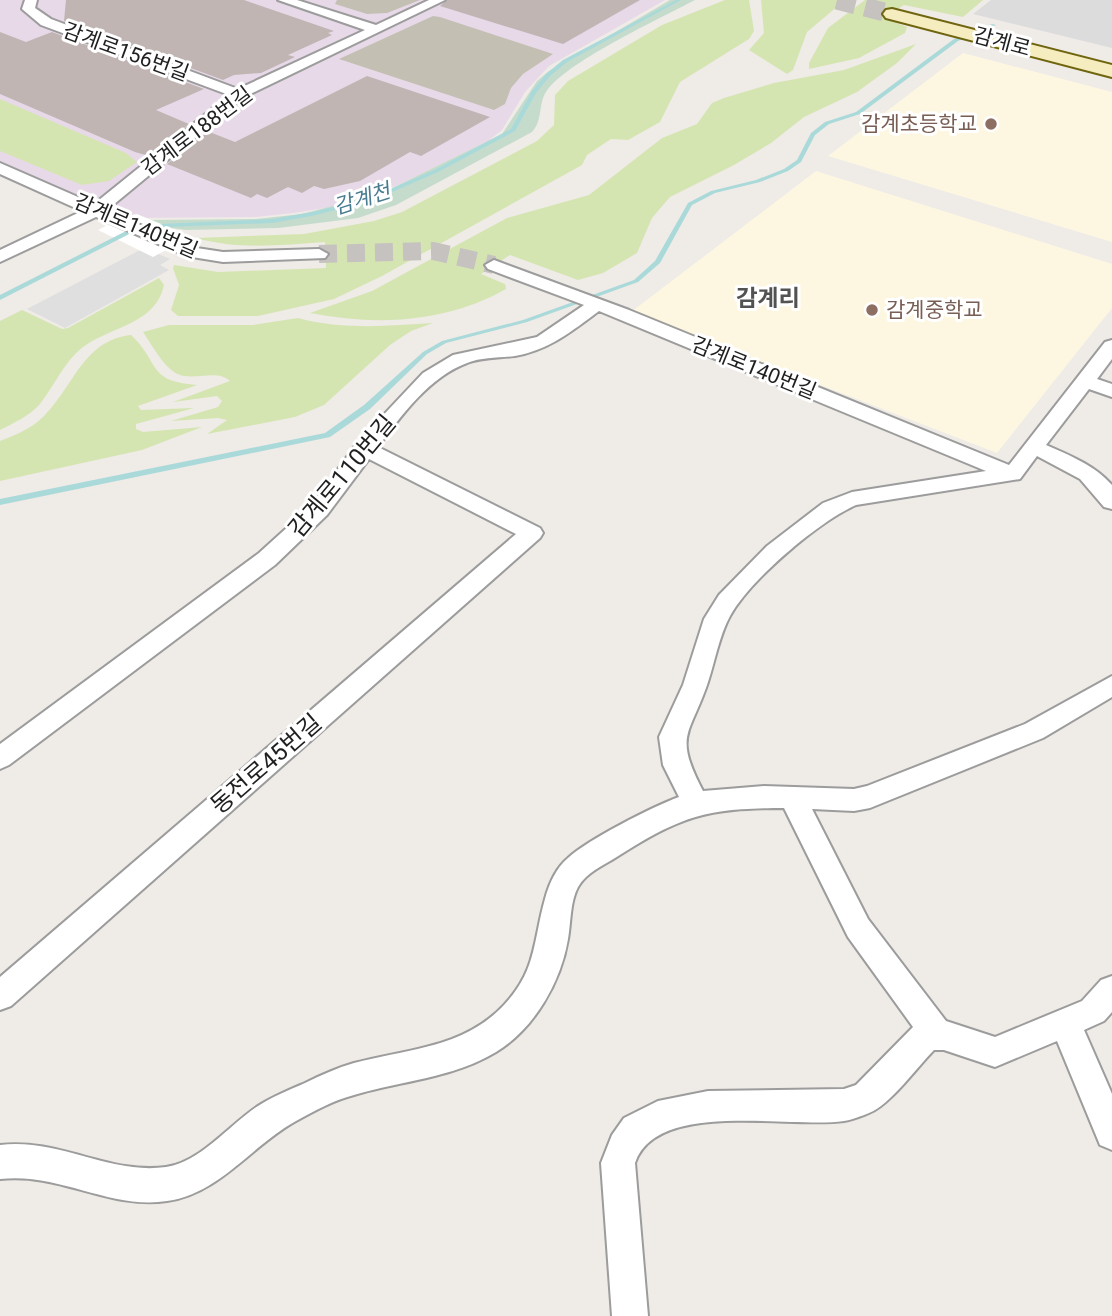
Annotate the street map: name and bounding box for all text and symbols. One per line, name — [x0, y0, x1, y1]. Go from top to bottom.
street label: 감계로156번길 — [60, 18, 192, 86]
street label: 감계로 — [971, 23, 1033, 61]
street label: 감계로188번길 — [137, 82, 257, 180]
place label: 감계초등학교 — [861, 112, 977, 136]
marker: 감계초등학교 — [983, 116, 999, 132]
water label: 감계천 — [331, 178, 396, 219]
street label: 감계로140번길 — [71, 189, 201, 263]
district label: 감계리 — [736, 285, 800, 312]
place label: 감계중학교 — [886, 298, 983, 322]
marker: 감계중학교 — [864, 302, 880, 318]
street label: 감계로140번길 — [688, 332, 820, 404]
street label: 감계로110번길 — [283, 409, 401, 543]
street label: 동전로45번길 — [205, 708, 327, 820]

